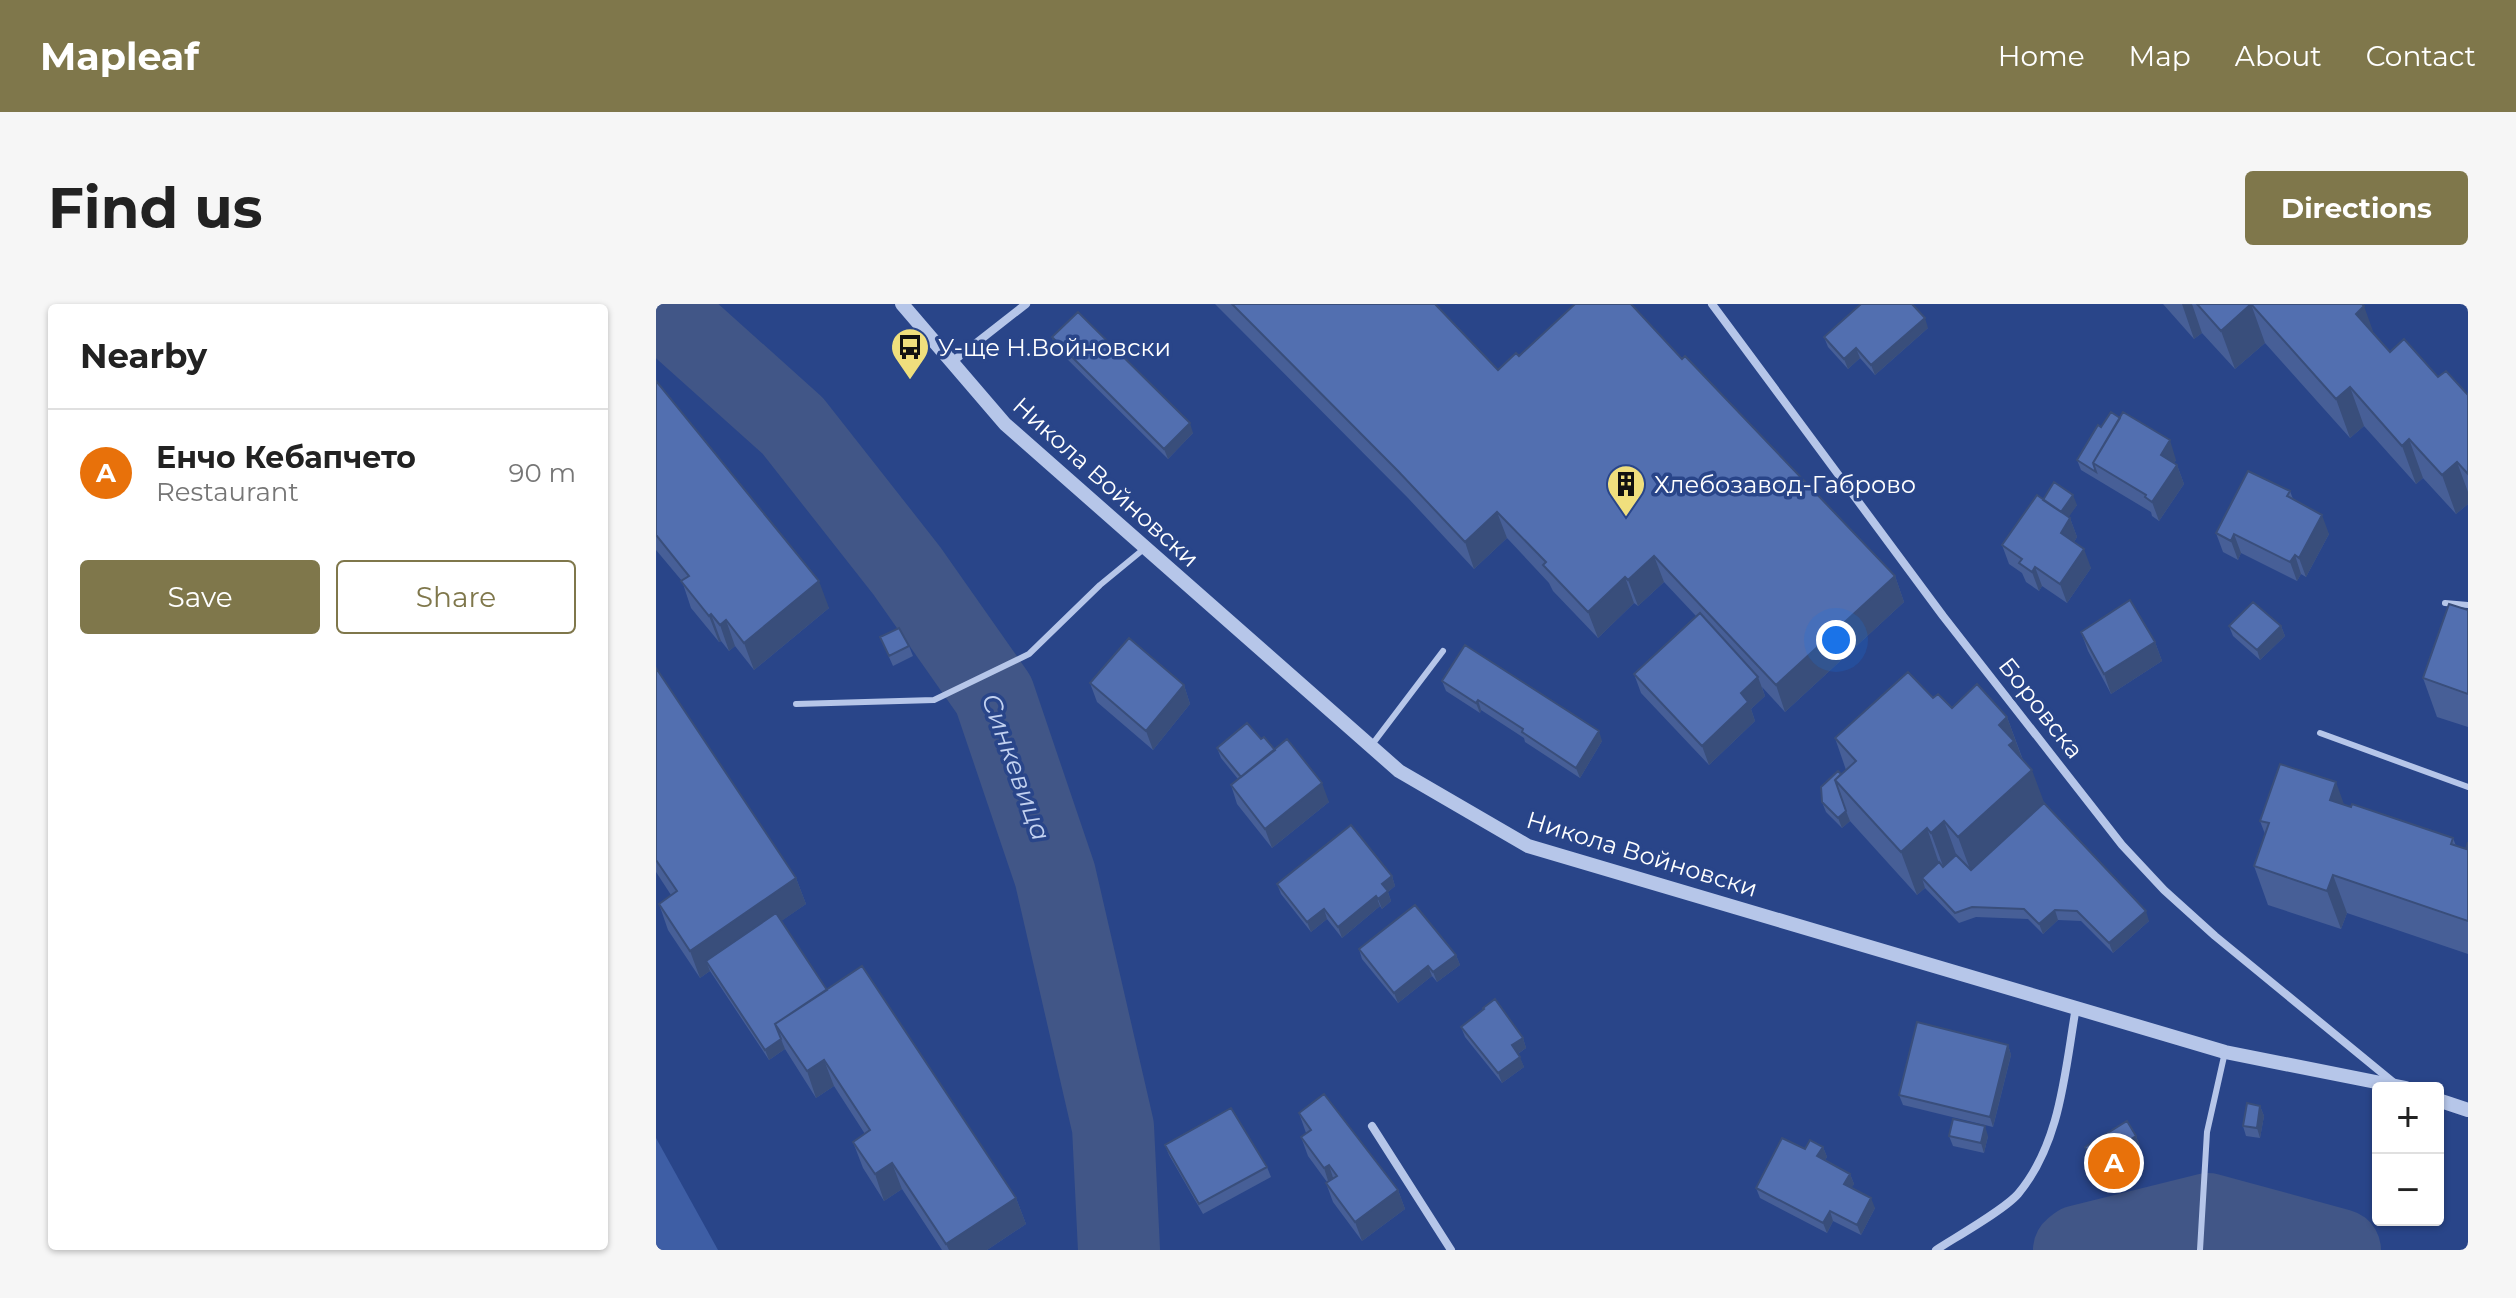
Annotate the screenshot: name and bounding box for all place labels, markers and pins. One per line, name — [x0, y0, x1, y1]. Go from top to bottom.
bus stop icon: У-ще Н.Войновски — [889, 326, 931, 381]
place label: У-ще Н.Войновски — [938, 333, 1171, 362]
building icon: Хлебозавод-Габрово — [1605, 463, 1647, 518]
place label: Хлебозавод-Габрово — [1654, 470, 1916, 499]
pin: A — [2088, 1133, 2140, 1193]

